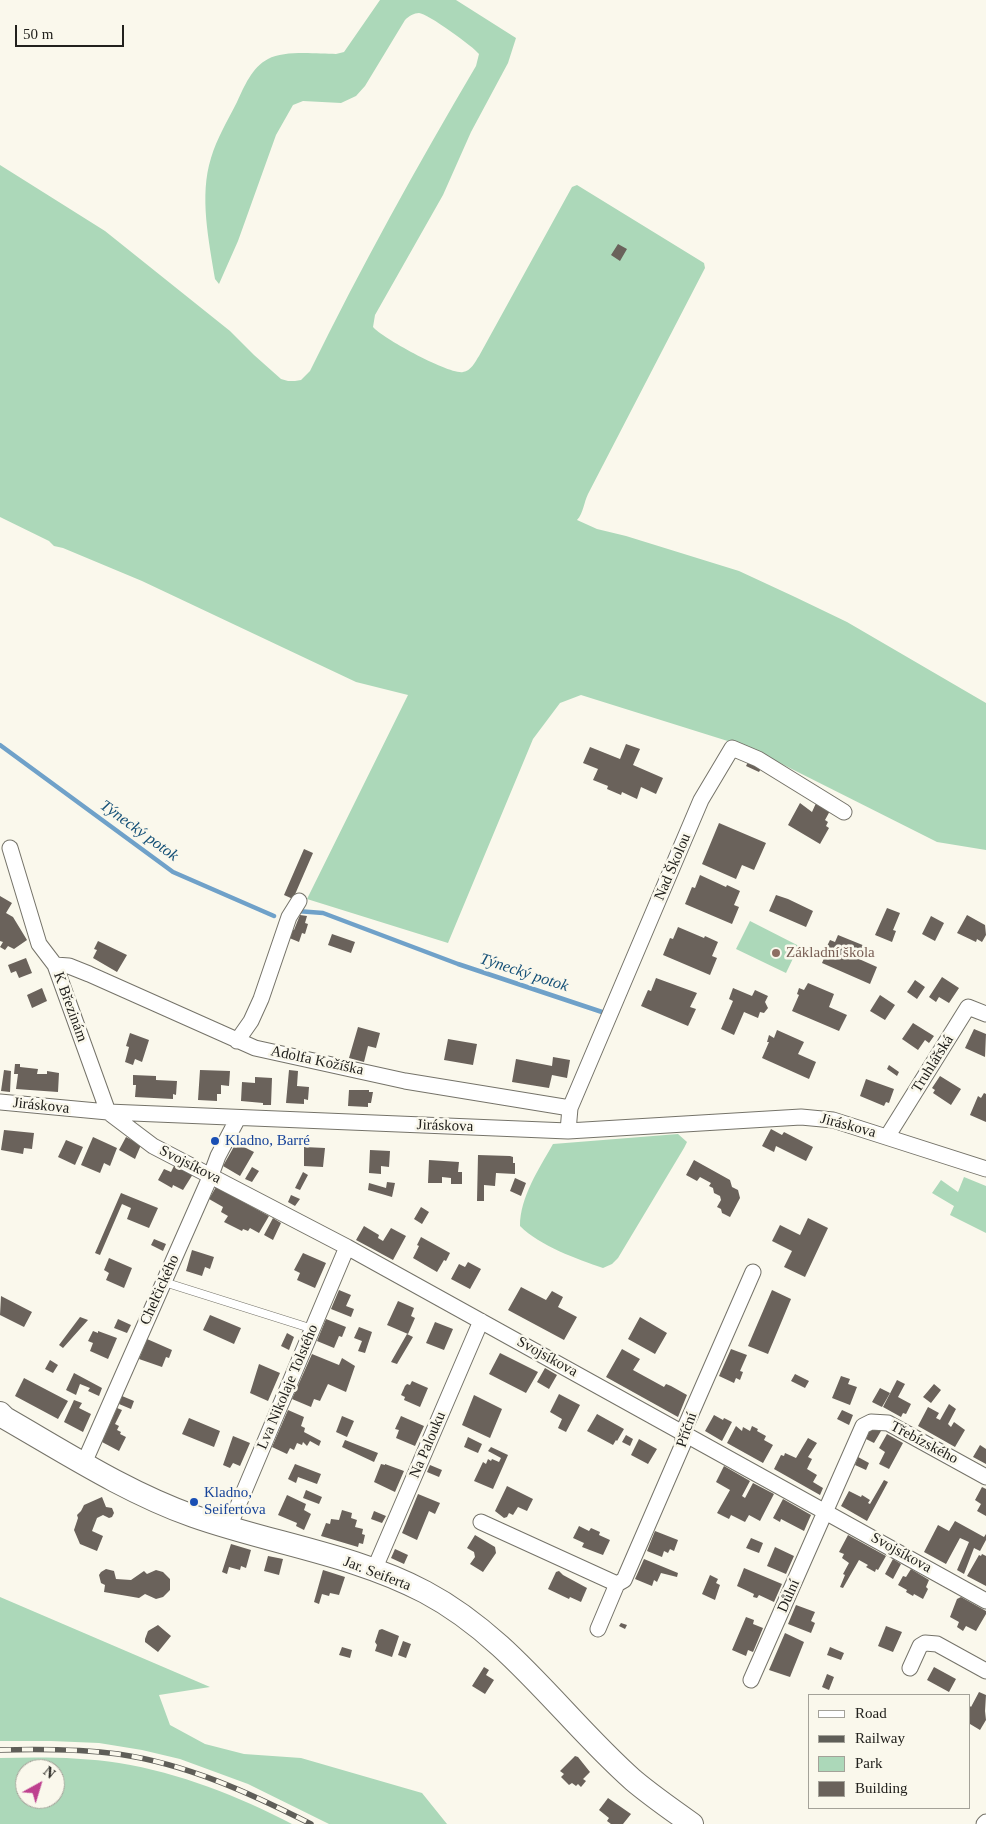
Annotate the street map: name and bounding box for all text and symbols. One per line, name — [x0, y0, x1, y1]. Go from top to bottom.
scale bar — [18, 15, 126, 47]
text: 50 m — [23, 26, 53, 42]
water label: Týnecký potok — [96, 796, 182, 866]
street label: Nad Školou — [651, 831, 695, 903]
place label: Základní škola — [786, 944, 875, 962]
marker: Základní škola — [770, 947, 782, 959]
water label: Týnecký potok — [477, 950, 571, 996]
street label: K Březinám — [49, 970, 91, 1044]
street label: Truhlářská — [908, 1032, 958, 1096]
street label: Adolfa Kožíška — [269, 1042, 365, 1080]
street label: Jiráskova — [12, 1094, 70, 1118]
street label: Jiráskova — [818, 1110, 878, 1142]
street label: Jiráskova — [416, 1116, 474, 1136]
place label: Kladno, Barré — [225, 1132, 310, 1150]
marker: Kladno, Barré — [209, 1135, 221, 1147]
street label: Svojsíkova — [156, 1142, 224, 1188]
street label: Chelčického — [137, 1252, 183, 1328]
street label: Lva Nikolaje Tolstého — [254, 1322, 322, 1452]
street label: Svojsíkova — [513, 1333, 581, 1381]
street label: Na Palouku — [406, 1409, 450, 1481]
street label: Příční — [673, 1410, 701, 1450]
street label: Třebízského — [887, 1418, 961, 1468]
place label: Kladno, Seifertova — [204, 1484, 266, 1519]
marker: Kladno, Seifertova — [188, 1496, 200, 1508]
street label: Svojsíkova — [867, 1529, 935, 1577]
street label: Jar. Seiferta — [341, 1553, 413, 1595]
street label: Důlní — [774, 1577, 804, 1615]
legend — [808, 1694, 971, 1809]
text: Road — [855, 1705, 887, 1721]
text: Railway — [855, 1730, 905, 1746]
text: Park — [855, 1755, 883, 1771]
north arrow — [15, 1759, 65, 1809]
text: N — [40, 1764, 58, 1782]
text: Building — [855, 1780, 908, 1796]

